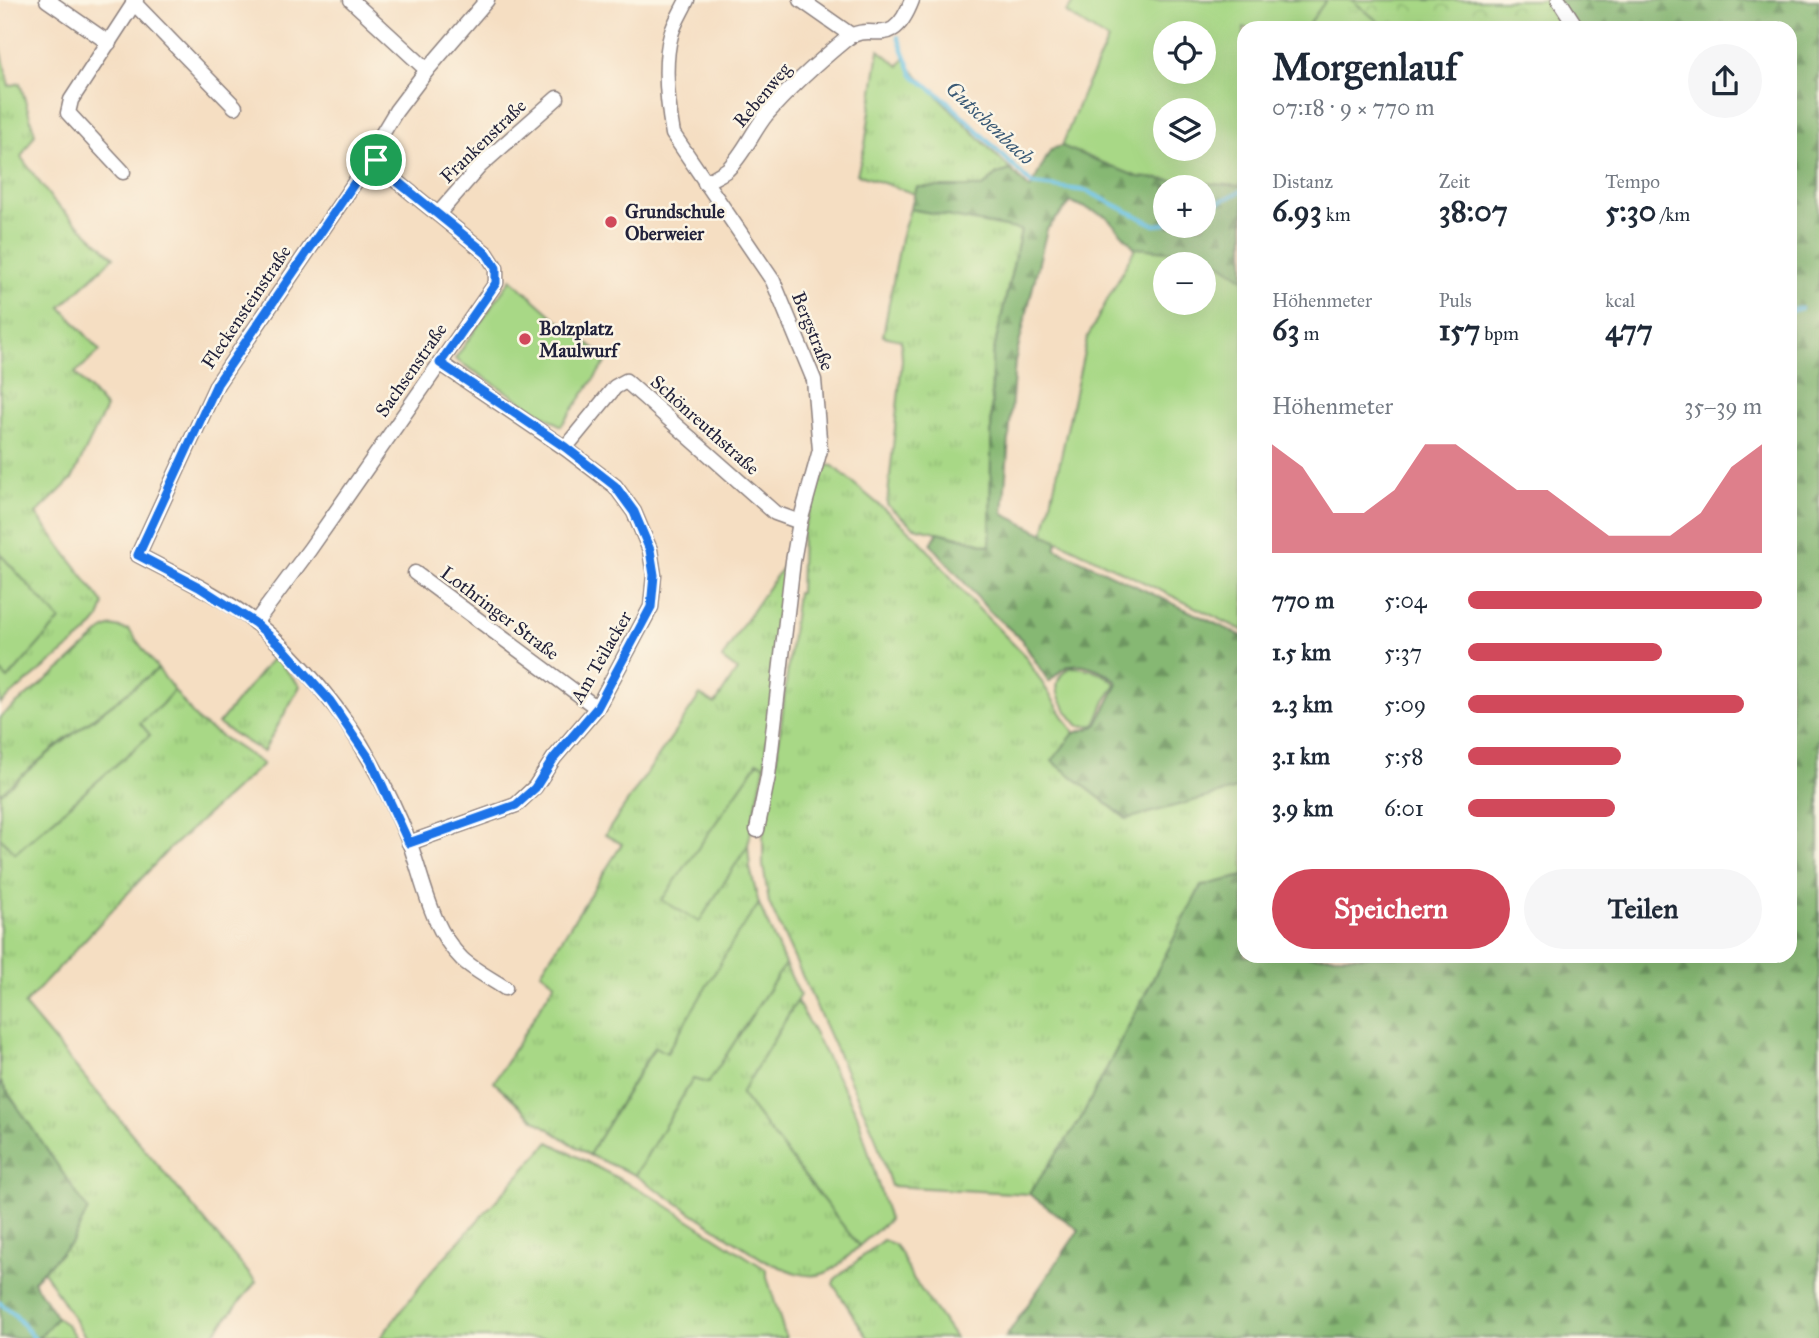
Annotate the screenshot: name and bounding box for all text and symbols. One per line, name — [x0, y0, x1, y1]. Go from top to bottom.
map controls — [1153, 21, 1216, 315]
button: locate — [1153, 21, 1216, 84]
text: Morgenlauf — [1272, 44, 1458, 90]
button: share — [1688, 44, 1762, 118]
street label: Rebenweg — [728, 58, 797, 133]
water label: Gutschenbach — [940, 75, 1040, 171]
text: 07:18 · 9 × 770 m — [1272, 93, 1435, 121]
street label: Frankenstraße — [435, 94, 531, 188]
button: layers — [1153, 98, 1216, 161]
pin — [346, 130, 406, 190]
icon: arrive — [357, 141, 395, 179]
text: Distanz — [1272, 170, 1333, 193]
text: Zeit — [1439, 170, 1470, 193]
text: Tempo — [1605, 170, 1660, 193]
button: + — [1153, 175, 1216, 238]
text: 6.93 — [1272, 193, 1322, 229]
text: 38:07 — [1439, 193, 1508, 229]
text: 5:30 — [1605, 193, 1656, 229]
place label: Grundschule Oberweier — [625, 200, 725, 245]
text: km — [1322, 203, 1351, 226]
text: /km — [1656, 203, 1690, 226]
marker: Grundschule Oberweier — [603, 214, 619, 230]
street label: Fleckensteinstraße — [196, 241, 296, 373]
button: − — [1153, 252, 1216, 315]
street label: Bergstraße — [786, 288, 839, 374]
text: Höhenmeter — [1272, 289, 1372, 312]
text: Puls — [1439, 289, 1472, 312]
text: kcal — [1605, 289, 1635, 312]
text: 63 — [1272, 312, 1299, 348]
text: 157 — [1439, 312, 1480, 348]
text: 477 — [1605, 312, 1653, 348]
place label: Bolzplatz Maulwurf — [539, 317, 621, 362]
street label: Sachsenstraße — [370, 319, 452, 421]
text: m — [1299, 322, 1319, 345]
text: bpm — [1480, 322, 1519, 345]
marker: Bolzplatz Maulwurf — [517, 331, 533, 347]
street label: Schönreuthstraße — [646, 370, 764, 480]
text: Höhenmeter — [1272, 392, 1393, 420]
text: 35–39 m — [1684, 392, 1762, 420]
street label: Lothringer Straße — [436, 561, 564, 666]
text: 770 m — [1272, 586, 1334, 614]
text: 5:04 — [1384, 586, 1427, 614]
street label: Am Teilacker — [565, 606, 637, 708]
text: 1.5 km — [1272, 638, 1331, 666]
text: 5:37 — [1384, 638, 1422, 666]
text: 2.3 km — [1272, 690, 1333, 718]
text: 5:09 — [1384, 690, 1426, 718]
text: 3.1 km — [1272, 742, 1330, 770]
text: 5:58 — [1384, 742, 1423, 770]
text: 3.9 km — [1272, 794, 1333, 822]
text: 6:01 — [1384, 794, 1424, 822]
button: Speichern — [1272, 869, 1510, 949]
button: Teilen — [1524, 869, 1762, 949]

